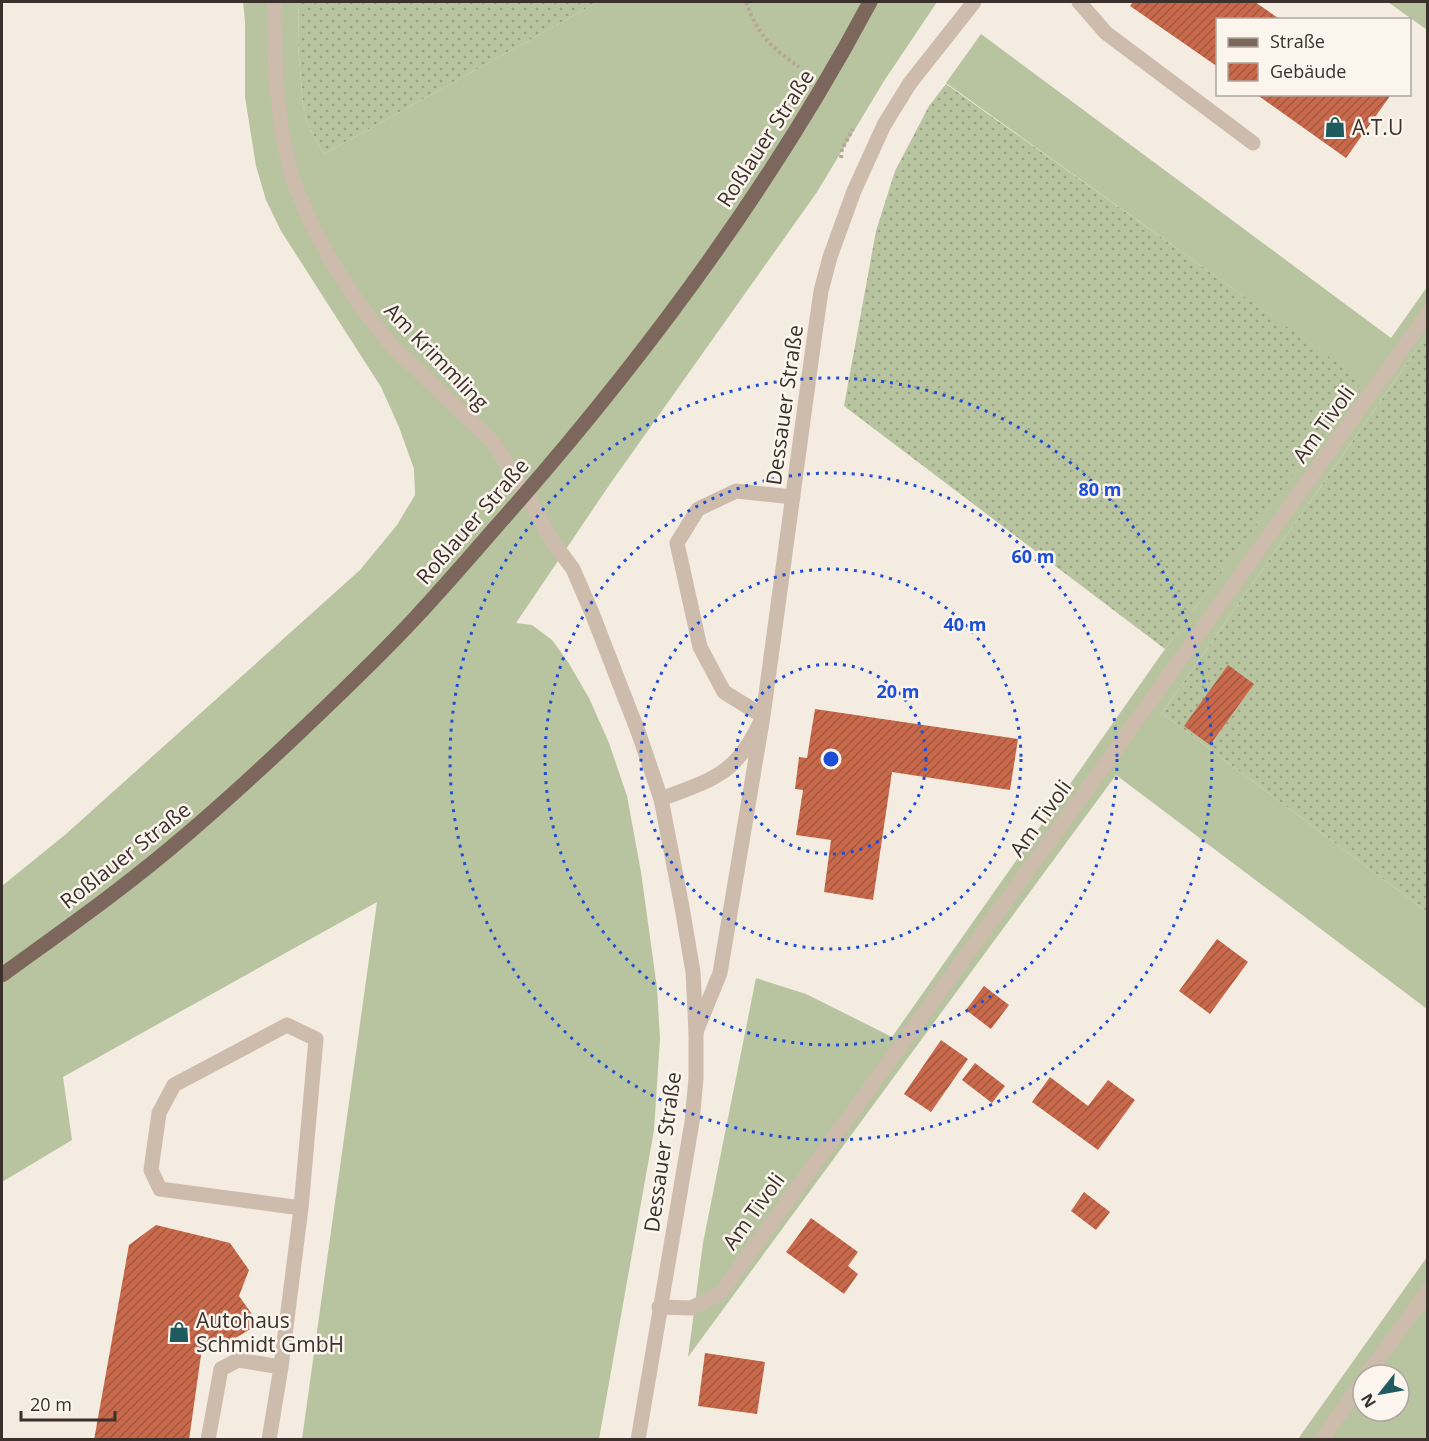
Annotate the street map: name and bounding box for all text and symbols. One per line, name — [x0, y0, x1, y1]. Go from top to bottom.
legend — [1216, 18, 1411, 96]
text: Straße — [1270, 29, 1325, 53]
text: Gebäude — [1270, 59, 1346, 83]
street label: Roßlauer Straße — [710, 64, 820, 212]
place label: A.T.U — [1352, 113, 1403, 141]
shop icon: A.T.U — [1323, 115, 1347, 139]
street label: Am Krimmling — [379, 296, 495, 416]
street label: Dessauer Straße — [759, 323, 809, 487]
street label: Am Tivoli — [1286, 380, 1360, 468]
street label: Roßlauer Straße — [409, 452, 535, 590]
text: 80 m — [1079, 477, 1121, 501]
text: 60 m — [1012, 544, 1054, 568]
text: 40 m — [944, 612, 986, 636]
text: 20 m — [877, 679, 919, 703]
centre of rings — [821, 749, 841, 769]
street label: Am Tivoli — [1003, 774, 1077, 862]
street label: Roßlauer Straße — [54, 795, 196, 915]
street label: Dessauer Straße — [637, 1070, 687, 1234]
street label: Am Tivoli — [716, 1167, 790, 1255]
place label: Autohaus Schmidt GmbH — [196, 1306, 344, 1358]
shop icon: Autohaus Schmidt GmbH — [167, 1320, 191, 1344]
north arrow — [1351, 1363, 1411, 1423]
scale bar — [21, 1384, 116, 1422]
text: N — [1355, 1389, 1381, 1412]
text: 20 m — [30, 1392, 72, 1416]

